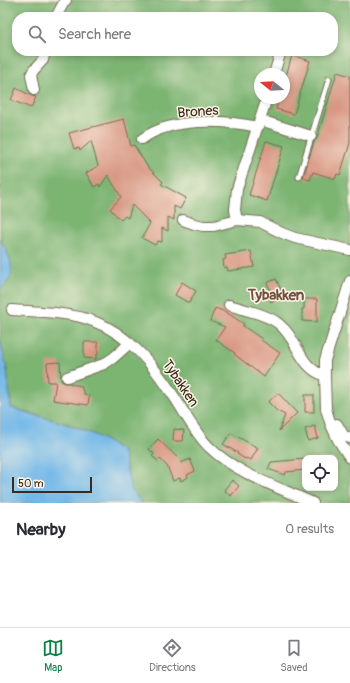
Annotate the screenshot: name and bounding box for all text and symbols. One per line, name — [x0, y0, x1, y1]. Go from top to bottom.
search box — [12, 12, 338, 56]
icon: search — [26, 23, 48, 45]
text: Search here — [58, 25, 131, 44]
north arrow — [254, 68, 290, 104]
street label: Brones — [177, 102, 220, 121]
district label: Tybakken — [247, 286, 305, 305]
street label: Tybakken — [159, 357, 202, 410]
map controls — [302, 455, 338, 491]
button: locate — [302, 455, 338, 491]
scale bar — [12, 475, 92, 494]
text: 50 m — [18, 477, 44, 490]
text: Nearby — [16, 519, 65, 540]
text: 0 results — [285, 521, 334, 537]
tab: Map — [42, 637, 64, 674]
tab: Directions — [149, 637, 196, 674]
tab: Saved — [280, 637, 308, 674]

